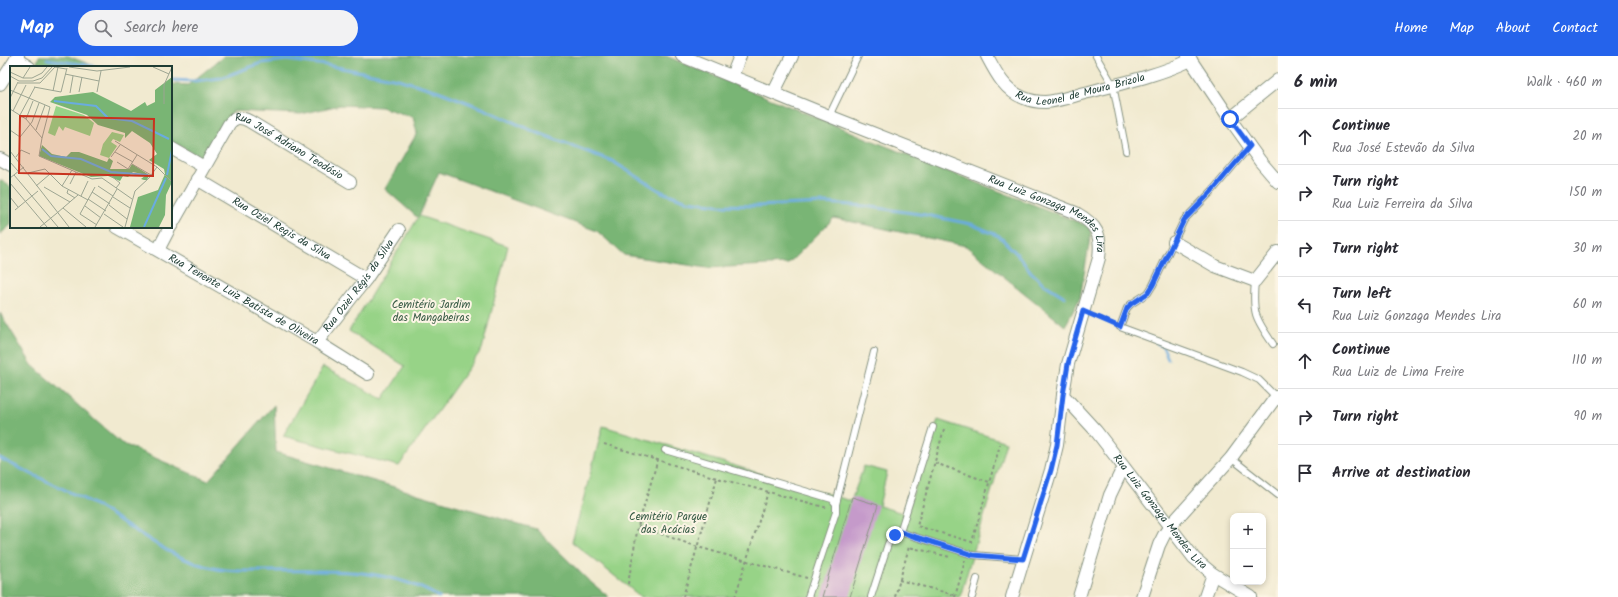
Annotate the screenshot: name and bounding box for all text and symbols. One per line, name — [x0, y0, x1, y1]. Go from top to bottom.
search box — [78, 10, 358, 46]
text: Map — [20, 13, 54, 43]
text: Search here — [124, 16, 198, 40]
icon: search — [92, 17, 114, 39]
text: Home — [1394, 17, 1428, 39]
text: Map — [1450, 17, 1474, 39]
text: About — [1496, 17, 1530, 39]
text: Contact — [1552, 17, 1598, 39]
inset map — [10, 66, 172, 228]
street label: Rua Leonel de Moura Brizola — [1012, 68, 1147, 111]
text: 6 min — [1294, 69, 1338, 96]
text: Walk · 460 m — [1526, 72, 1602, 93]
street label: Rua José Adriano Teodósio — [234, 109, 347, 185]
route start — [1221, 110, 1239, 128]
text: Continue — [1332, 114, 1390, 138]
icon: ahead — [1294, 126, 1316, 148]
text: 20 m — [1572, 126, 1602, 147]
text: Rua José Estevão da Silva — [1332, 138, 1475, 159]
street label: Rua Luiz Gonzaga Mendes Lira — [985, 170, 1109, 253]
text: Turn right — [1332, 170, 1399, 194]
icon: right — [1294, 182, 1316, 204]
text: 150 m — [1569, 182, 1602, 203]
street label: Rua Oziel Regis da Silva — [229, 193, 334, 265]
text: Rua Luiz Ferreira da Silva — [1332, 194, 1473, 215]
street label: Rua Oziel Régis da Silva — [319, 236, 399, 336]
text: Turn right — [1332, 237, 1399, 261]
icon: right — [1294, 238, 1316, 260]
text: 30 m — [1573, 238, 1602, 259]
street label: Rua Tenente Luiz Batista de Oliveira — [165, 249, 322, 350]
text: Turn left — [1332, 282, 1392, 306]
icon: left — [1294, 294, 1316, 316]
text: 60 m — [1573, 294, 1602, 315]
park label: Cemitério Jardim das Mangabeiras — [392, 296, 470, 327]
text: Rua Luiz Gonzaga Mendes Lira — [1332, 306, 1501, 327]
text: Continue — [1332, 338, 1390, 362]
icon: ahead — [1294, 350, 1316, 372]
text: 110 m — [1572, 350, 1602, 371]
text: Rua Luiz de Lima Freire — [1332, 362, 1464, 383]
text: Turn right — [1332, 405, 1399, 429]
icon: right — [1294, 406, 1316, 428]
text: 90 m — [1574, 406, 1602, 427]
street label: Rua Luiz Gonzaga Mendes Lira — [1108, 450, 1211, 574]
text: Arrive at destination — [1332, 461, 1471, 485]
icon: arrive — [1294, 462, 1316, 484]
park label: Cemitério Parque das Acácias — [629, 508, 707, 539]
map controls — [1230, 513, 1266, 585]
button: + — [1230, 513, 1266, 549]
route end — [886, 526, 904, 544]
button: − — [1230, 549, 1266, 585]

